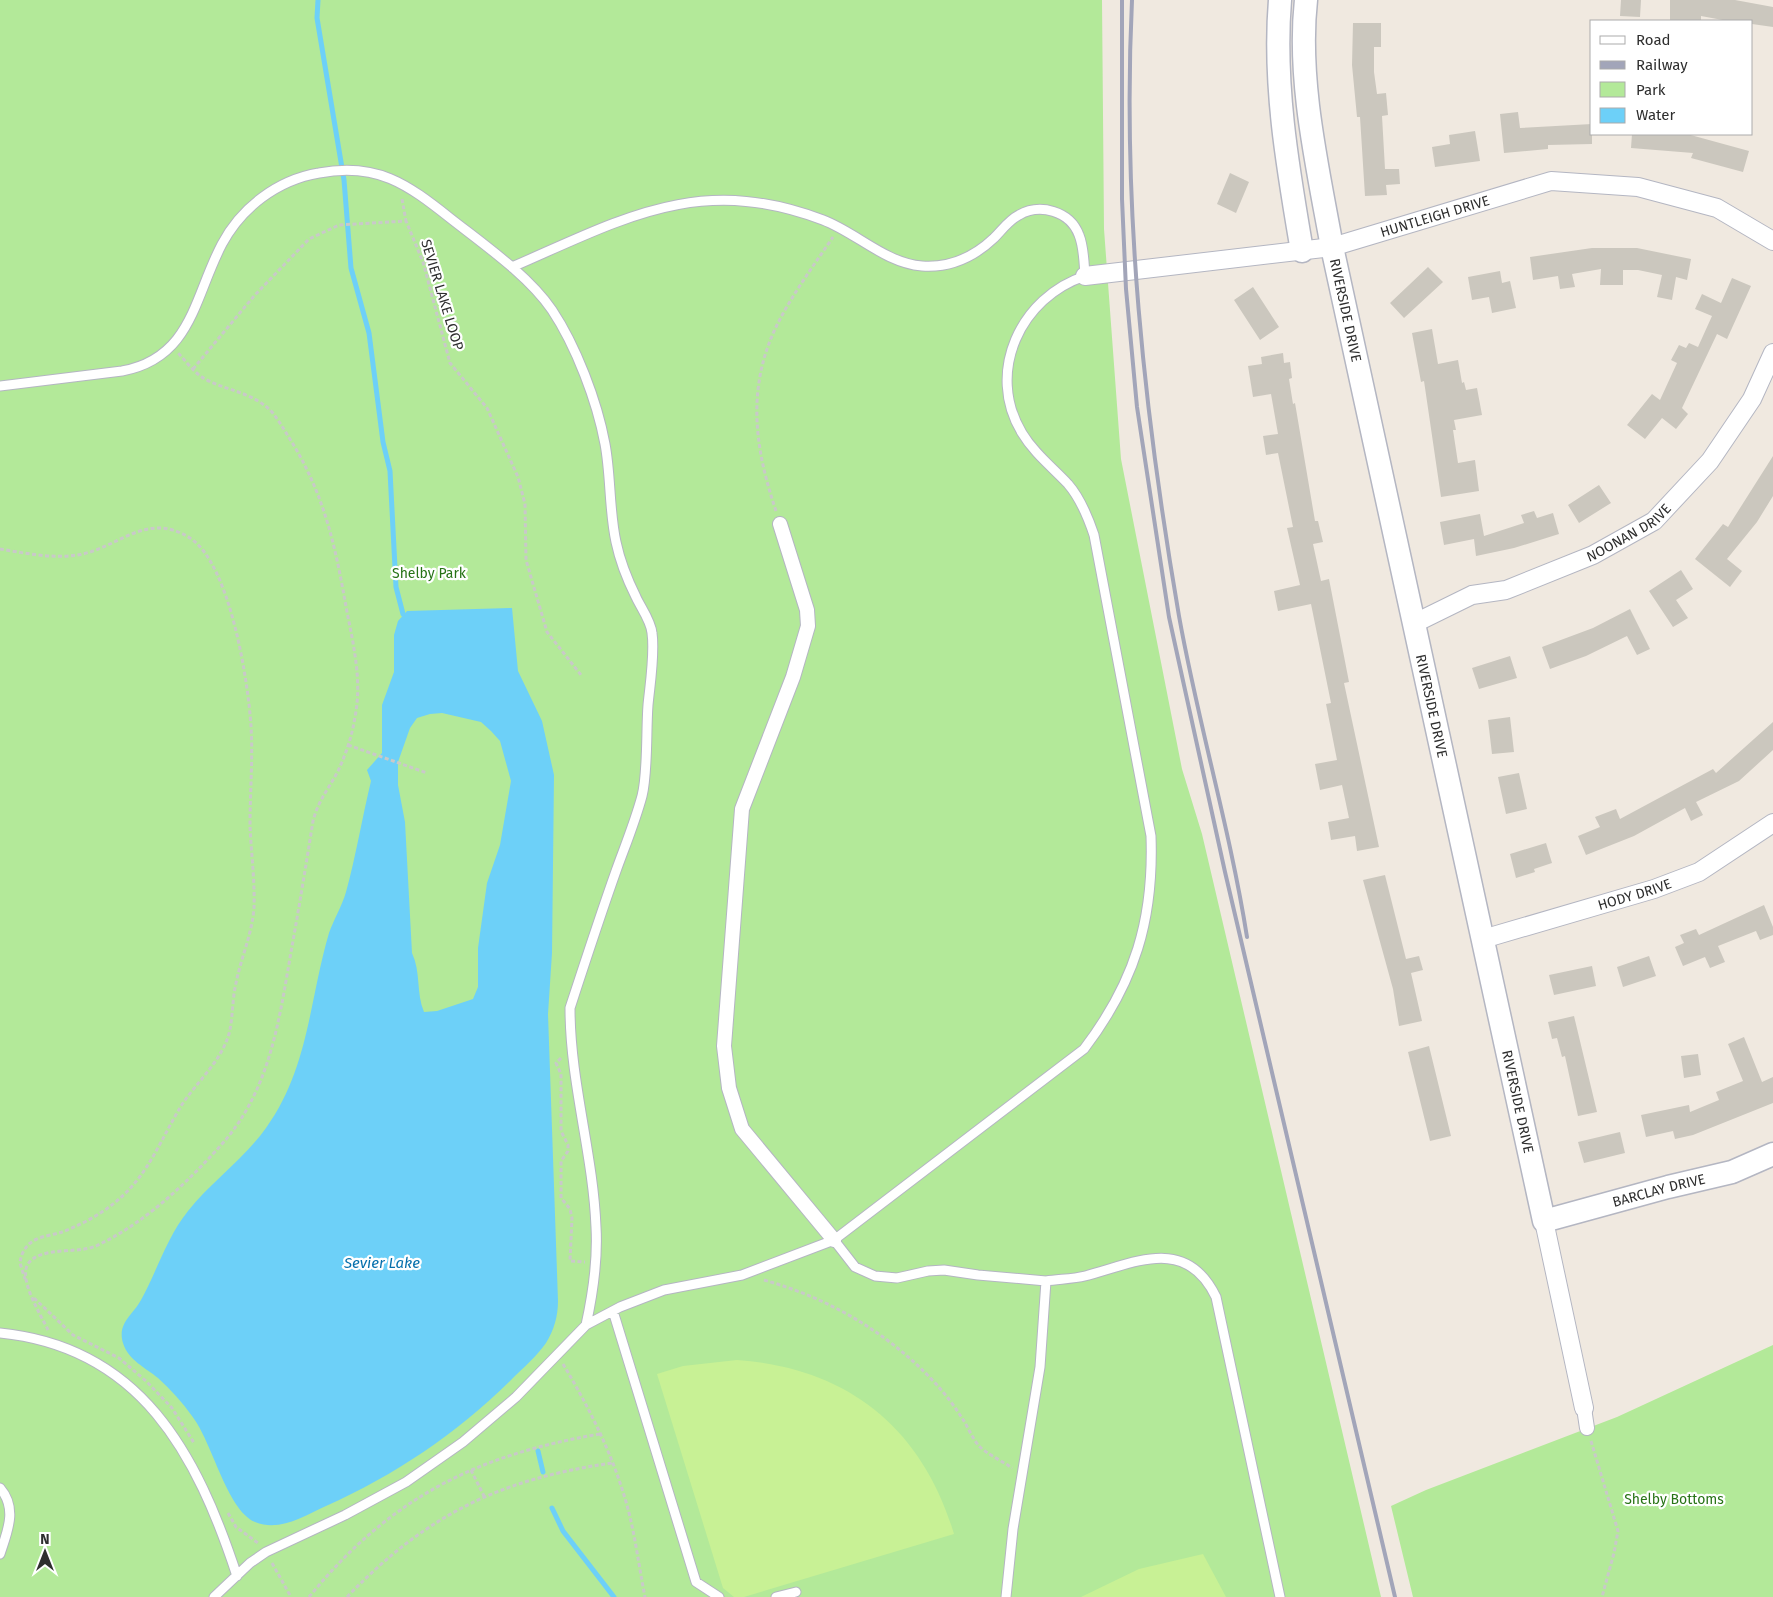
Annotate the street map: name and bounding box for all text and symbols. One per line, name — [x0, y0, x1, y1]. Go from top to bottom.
legend — [1590, 20, 1753, 135]
text: Road — [1636, 31, 1671, 49]
text: Railway — [1636, 56, 1688, 74]
text: Park — [1636, 81, 1666, 99]
text: Water — [1636, 106, 1675, 124]
street label: HUNTLEIGH DRIVE — [1378, 192, 1491, 241]
street label: SEVIER LAKE LOOP — [417, 238, 467, 352]
street label: RIVERSIDE DRIVE — [1326, 257, 1365, 363]
street label: NOONAN DRIVE — [1584, 500, 1674, 565]
park label: Shelby Park — [392, 565, 467, 582]
street label: RIVERSIDE DRIVE — [1412, 653, 1451, 759]
street label: HODY DRIVE — [1596, 875, 1674, 914]
street label: RIVERSIDE DRIVE — [1499, 1048, 1538, 1155]
street label: BARCLAY DRIVE — [1610, 1170, 1707, 1210]
water label: Sevier Lake — [343, 1254, 420, 1272]
park label: Shelby Bottoms — [1624, 1491, 1724, 1508]
north arrow — [20, 1527, 70, 1577]
text: N — [40, 1531, 50, 1548]

